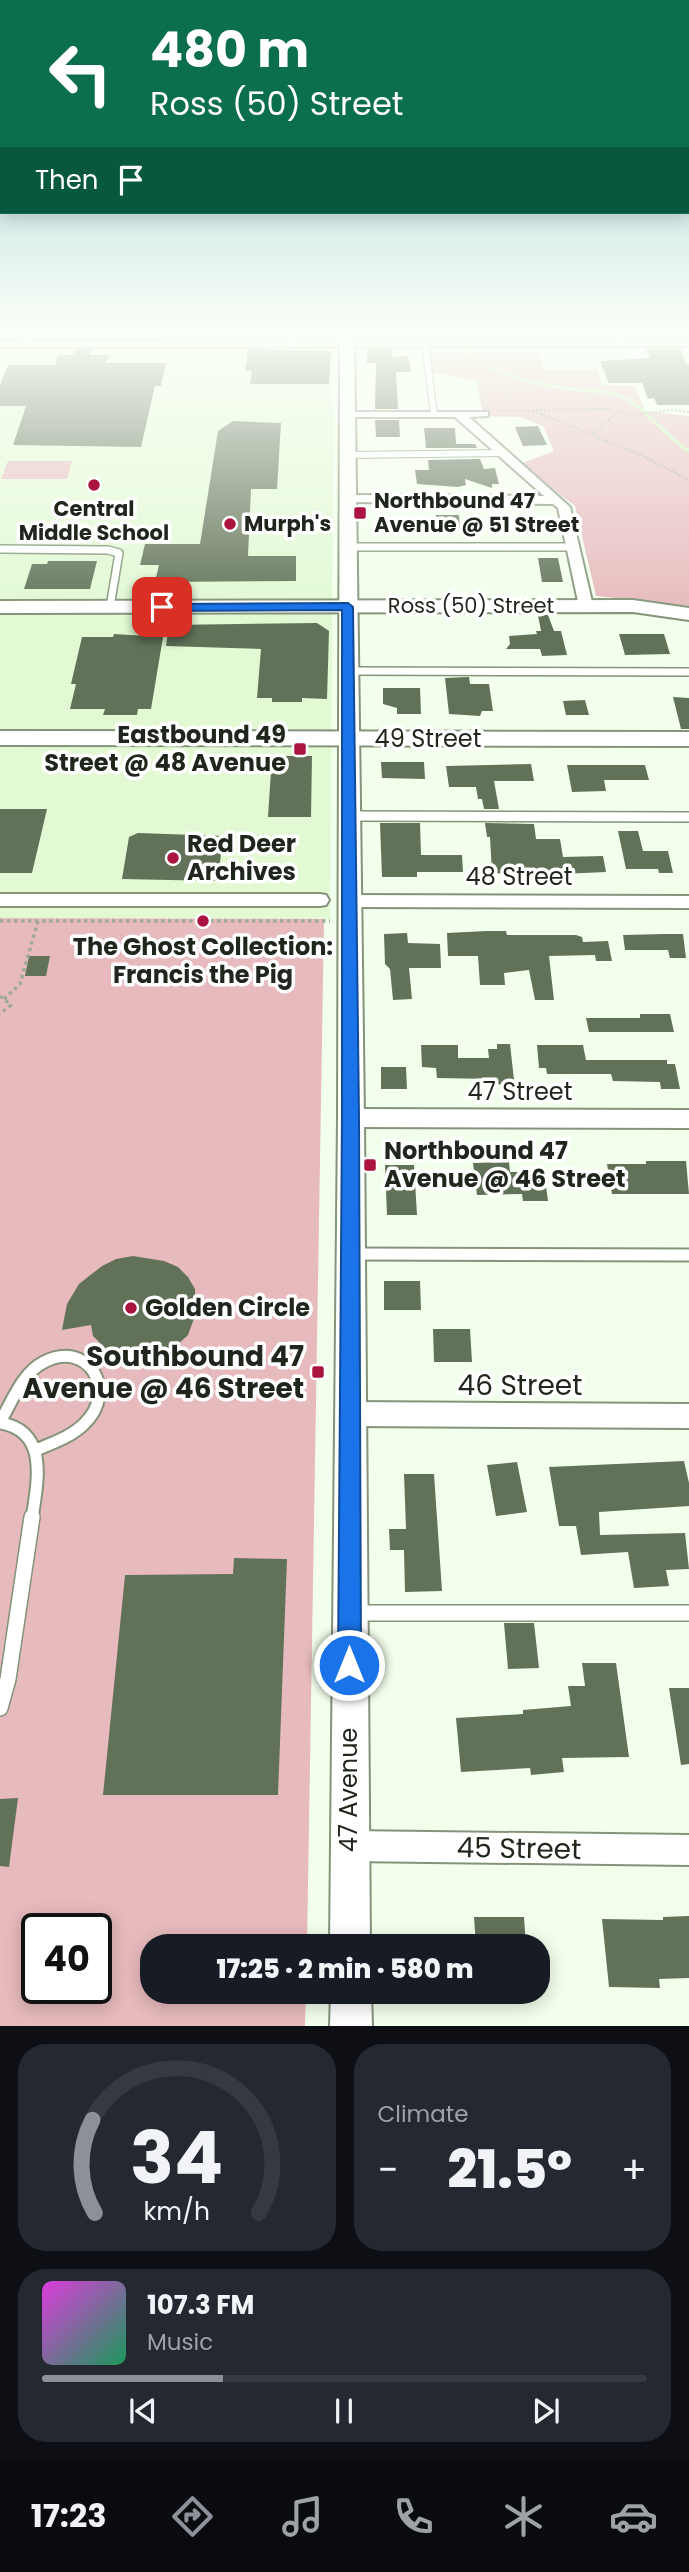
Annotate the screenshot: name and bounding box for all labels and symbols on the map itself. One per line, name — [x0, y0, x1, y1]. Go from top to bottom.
marker: Central Middle School — [86, 477, 102, 493]
place label: Northbound 47 Avenue @ 51 Street — [374, 486, 579, 539]
place label: Central Middle School — [19, 494, 169, 547]
marker: Northbound 47 Avenue @ 51 Street — [352, 505, 368, 521]
place label: Murph's — [244, 509, 331, 538]
marker: Murph's — [222, 516, 238, 532]
pin — [132, 577, 192, 637]
street label: Ross (50) Street — [388, 591, 554, 620]
place label: Eastbound 49 Street @ 48 Avenue — [44, 718, 286, 779]
street label: 49 Street — [375, 722, 481, 755]
marker: Eastbound 49 Street @ 48 Avenue — [292, 741, 308, 757]
place label: Red Deer Archives — [187, 827, 296, 888]
marker: Red Deer Archives — [165, 850, 181, 866]
street label: 48 Street — [466, 860, 572, 893]
marker: The Ghost Collection: Francis the Pig — [195, 913, 211, 929]
place label: The Ghost Collection: Francis the Pig — [73, 930, 333, 991]
street label: 47 Street — [468, 1075, 572, 1108]
place label: Northbound 47 Avenue @ 46 Street — [384, 1134, 625, 1195]
marker: Northbound 47 Avenue @ 46 Street — [362, 1157, 378, 1173]
place label: Golden Circle — [145, 1291, 310, 1324]
marker: Golden Circle — [123, 1300, 139, 1316]
place label: Southbound 47 Avenue @ 46 Street — [22, 1337, 304, 1408]
marker: Southbound 47 Avenue @ 46 Street — [310, 1364, 326, 1380]
street label: 46 Street — [458, 1366, 582, 1405]
position arrow — [312, 1628, 386, 1702]
street label: 47 Avenue — [332, 1728, 365, 1852]
street label: 45 Street — [456, 1828, 582, 1869]
speed limit sign: 40 — [21, 1913, 112, 2004]

